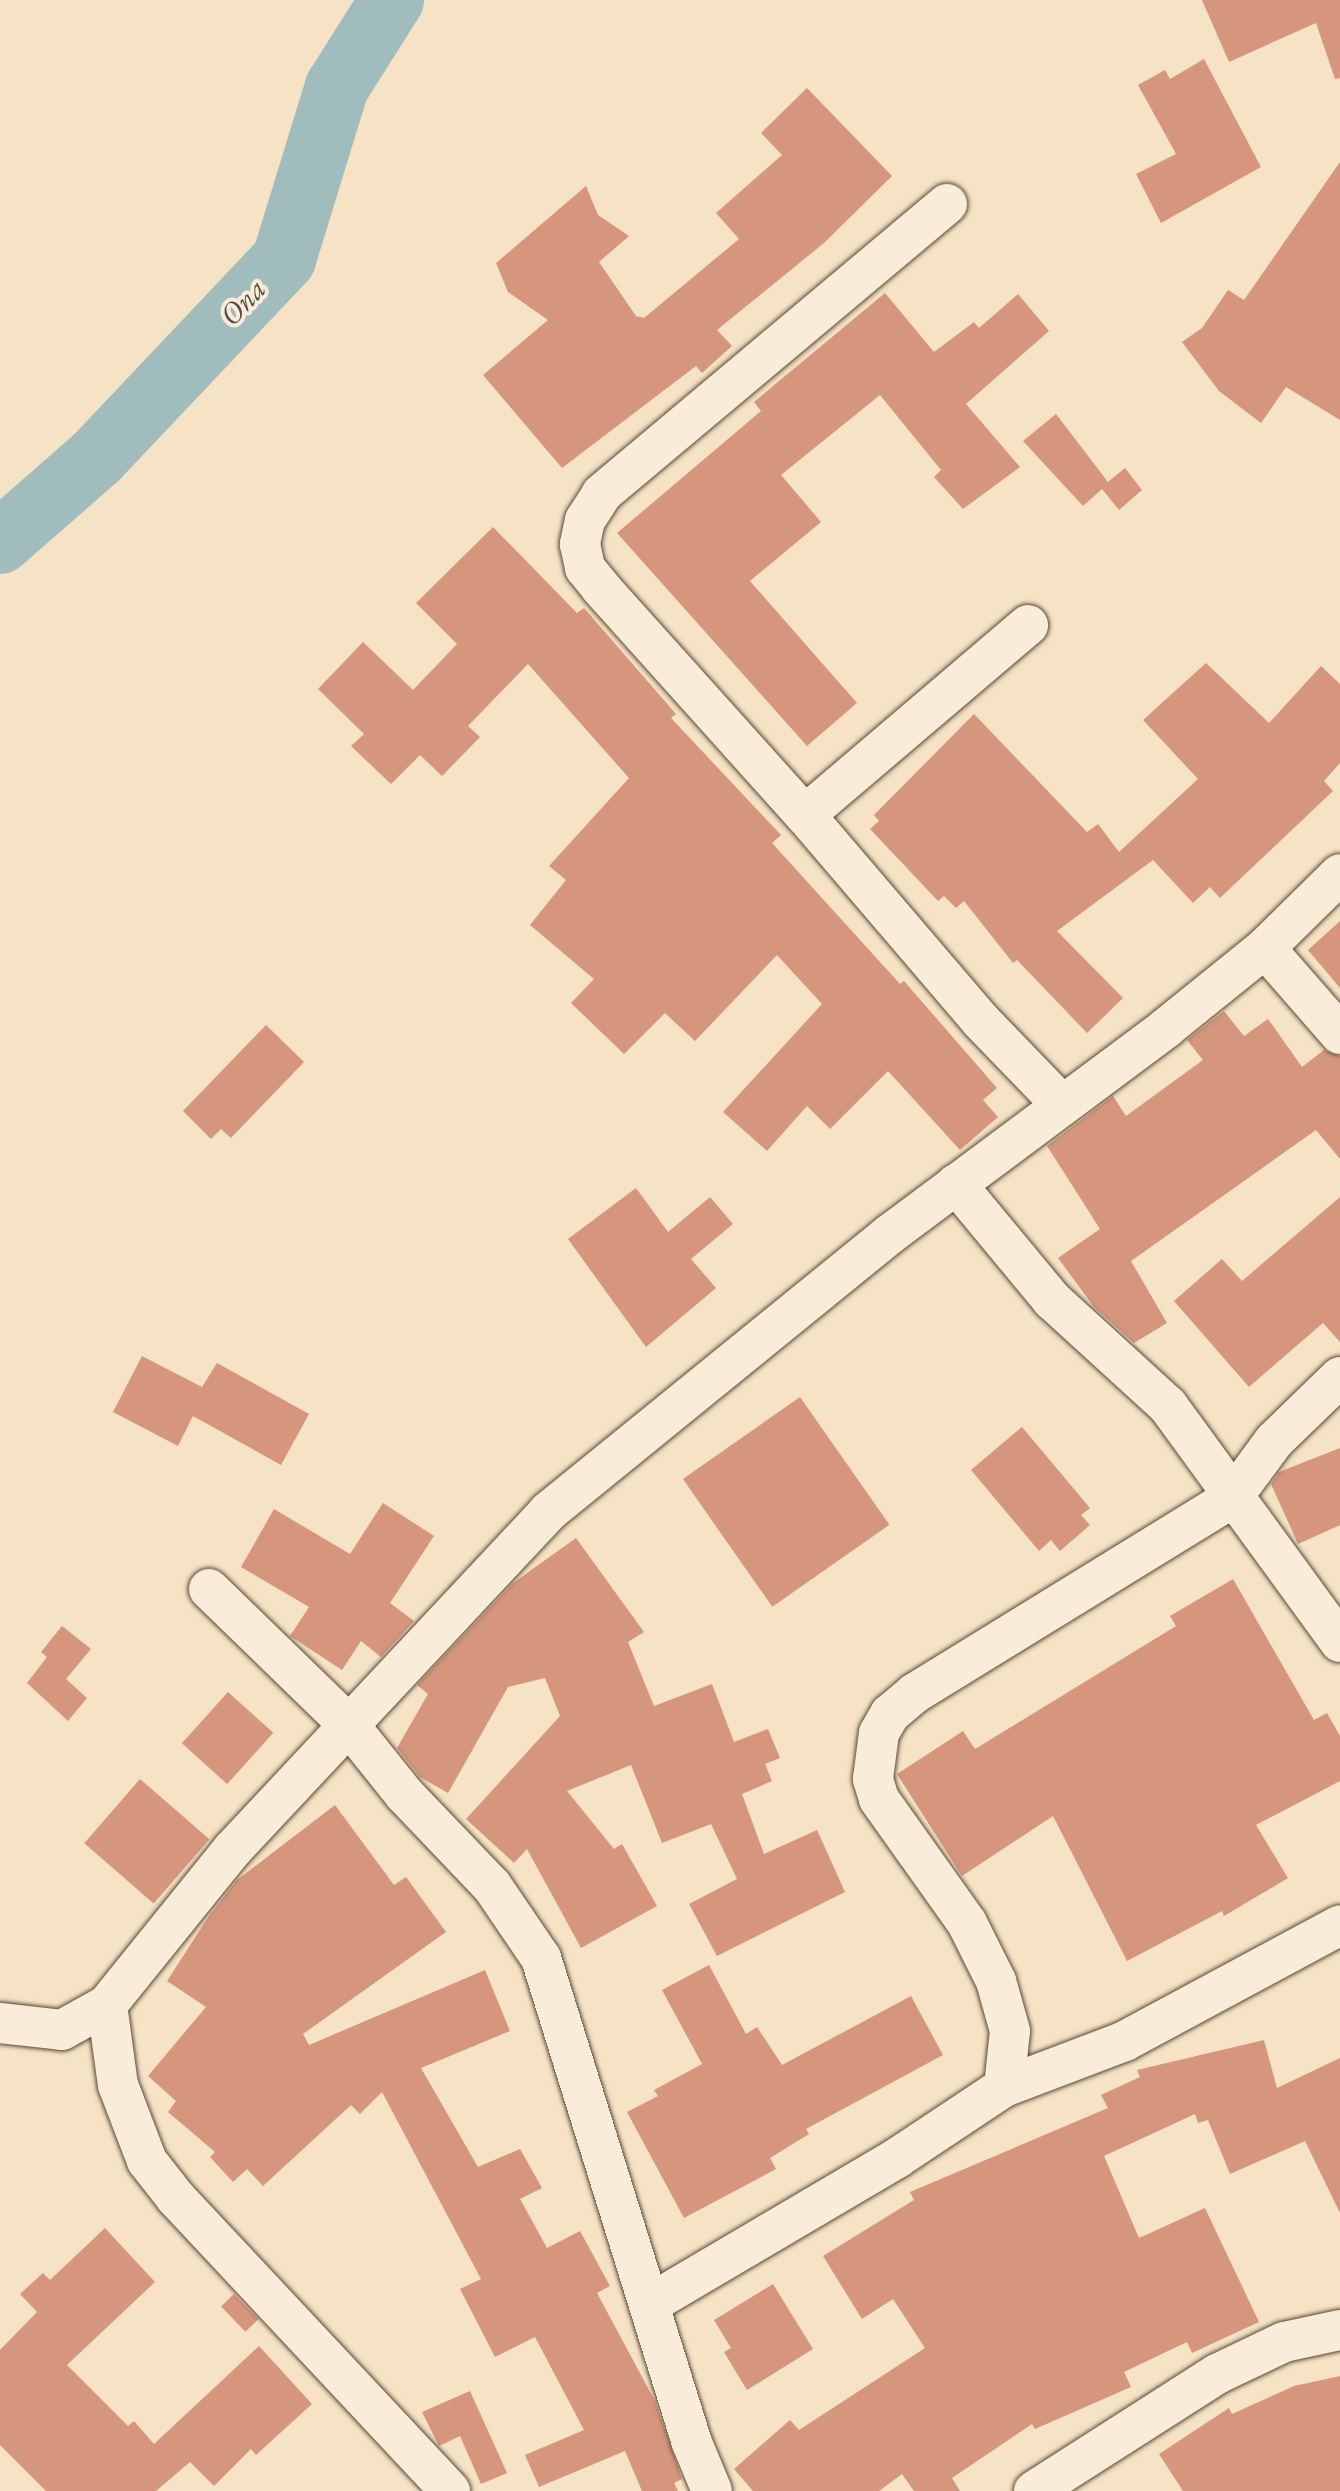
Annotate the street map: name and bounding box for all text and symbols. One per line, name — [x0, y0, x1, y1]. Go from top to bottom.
water label: Ona — [212, 271, 274, 333]

